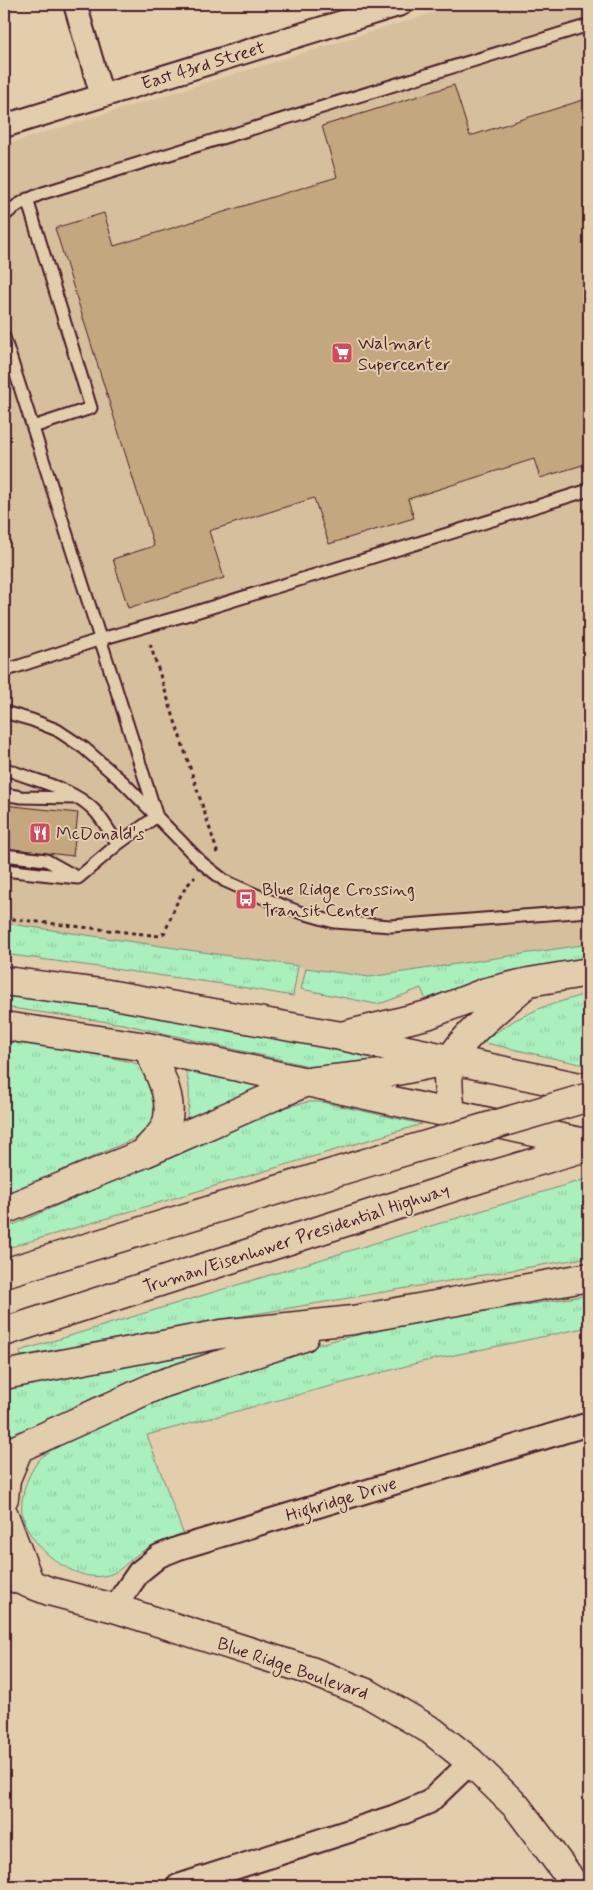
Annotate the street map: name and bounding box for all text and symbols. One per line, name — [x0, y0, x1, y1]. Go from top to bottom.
street label: East 43rd Street — [138, 36, 268, 96]
place label: Walmart Supercenter — [358, 332, 451, 377]
supermarket icon: Walmart Supercenter — [330, 341, 354, 365]
restaurant icon: McDonald's — [28, 821, 52, 845]
place label: McDonald's — [56, 822, 144, 846]
place label: Blue Ridge Crossing Transit Center — [262, 878, 415, 923]
bus stop icon: Blue Ridge Crossing Transit Center — [234, 887, 258, 911]
street label: Truman/Eisenhower Presidential Highway — [140, 1178, 453, 1301]
street label: Highridge Drive — [283, 1472, 400, 1530]
street label: Blue Ridge Boulevard — [214, 1632, 371, 1707]

